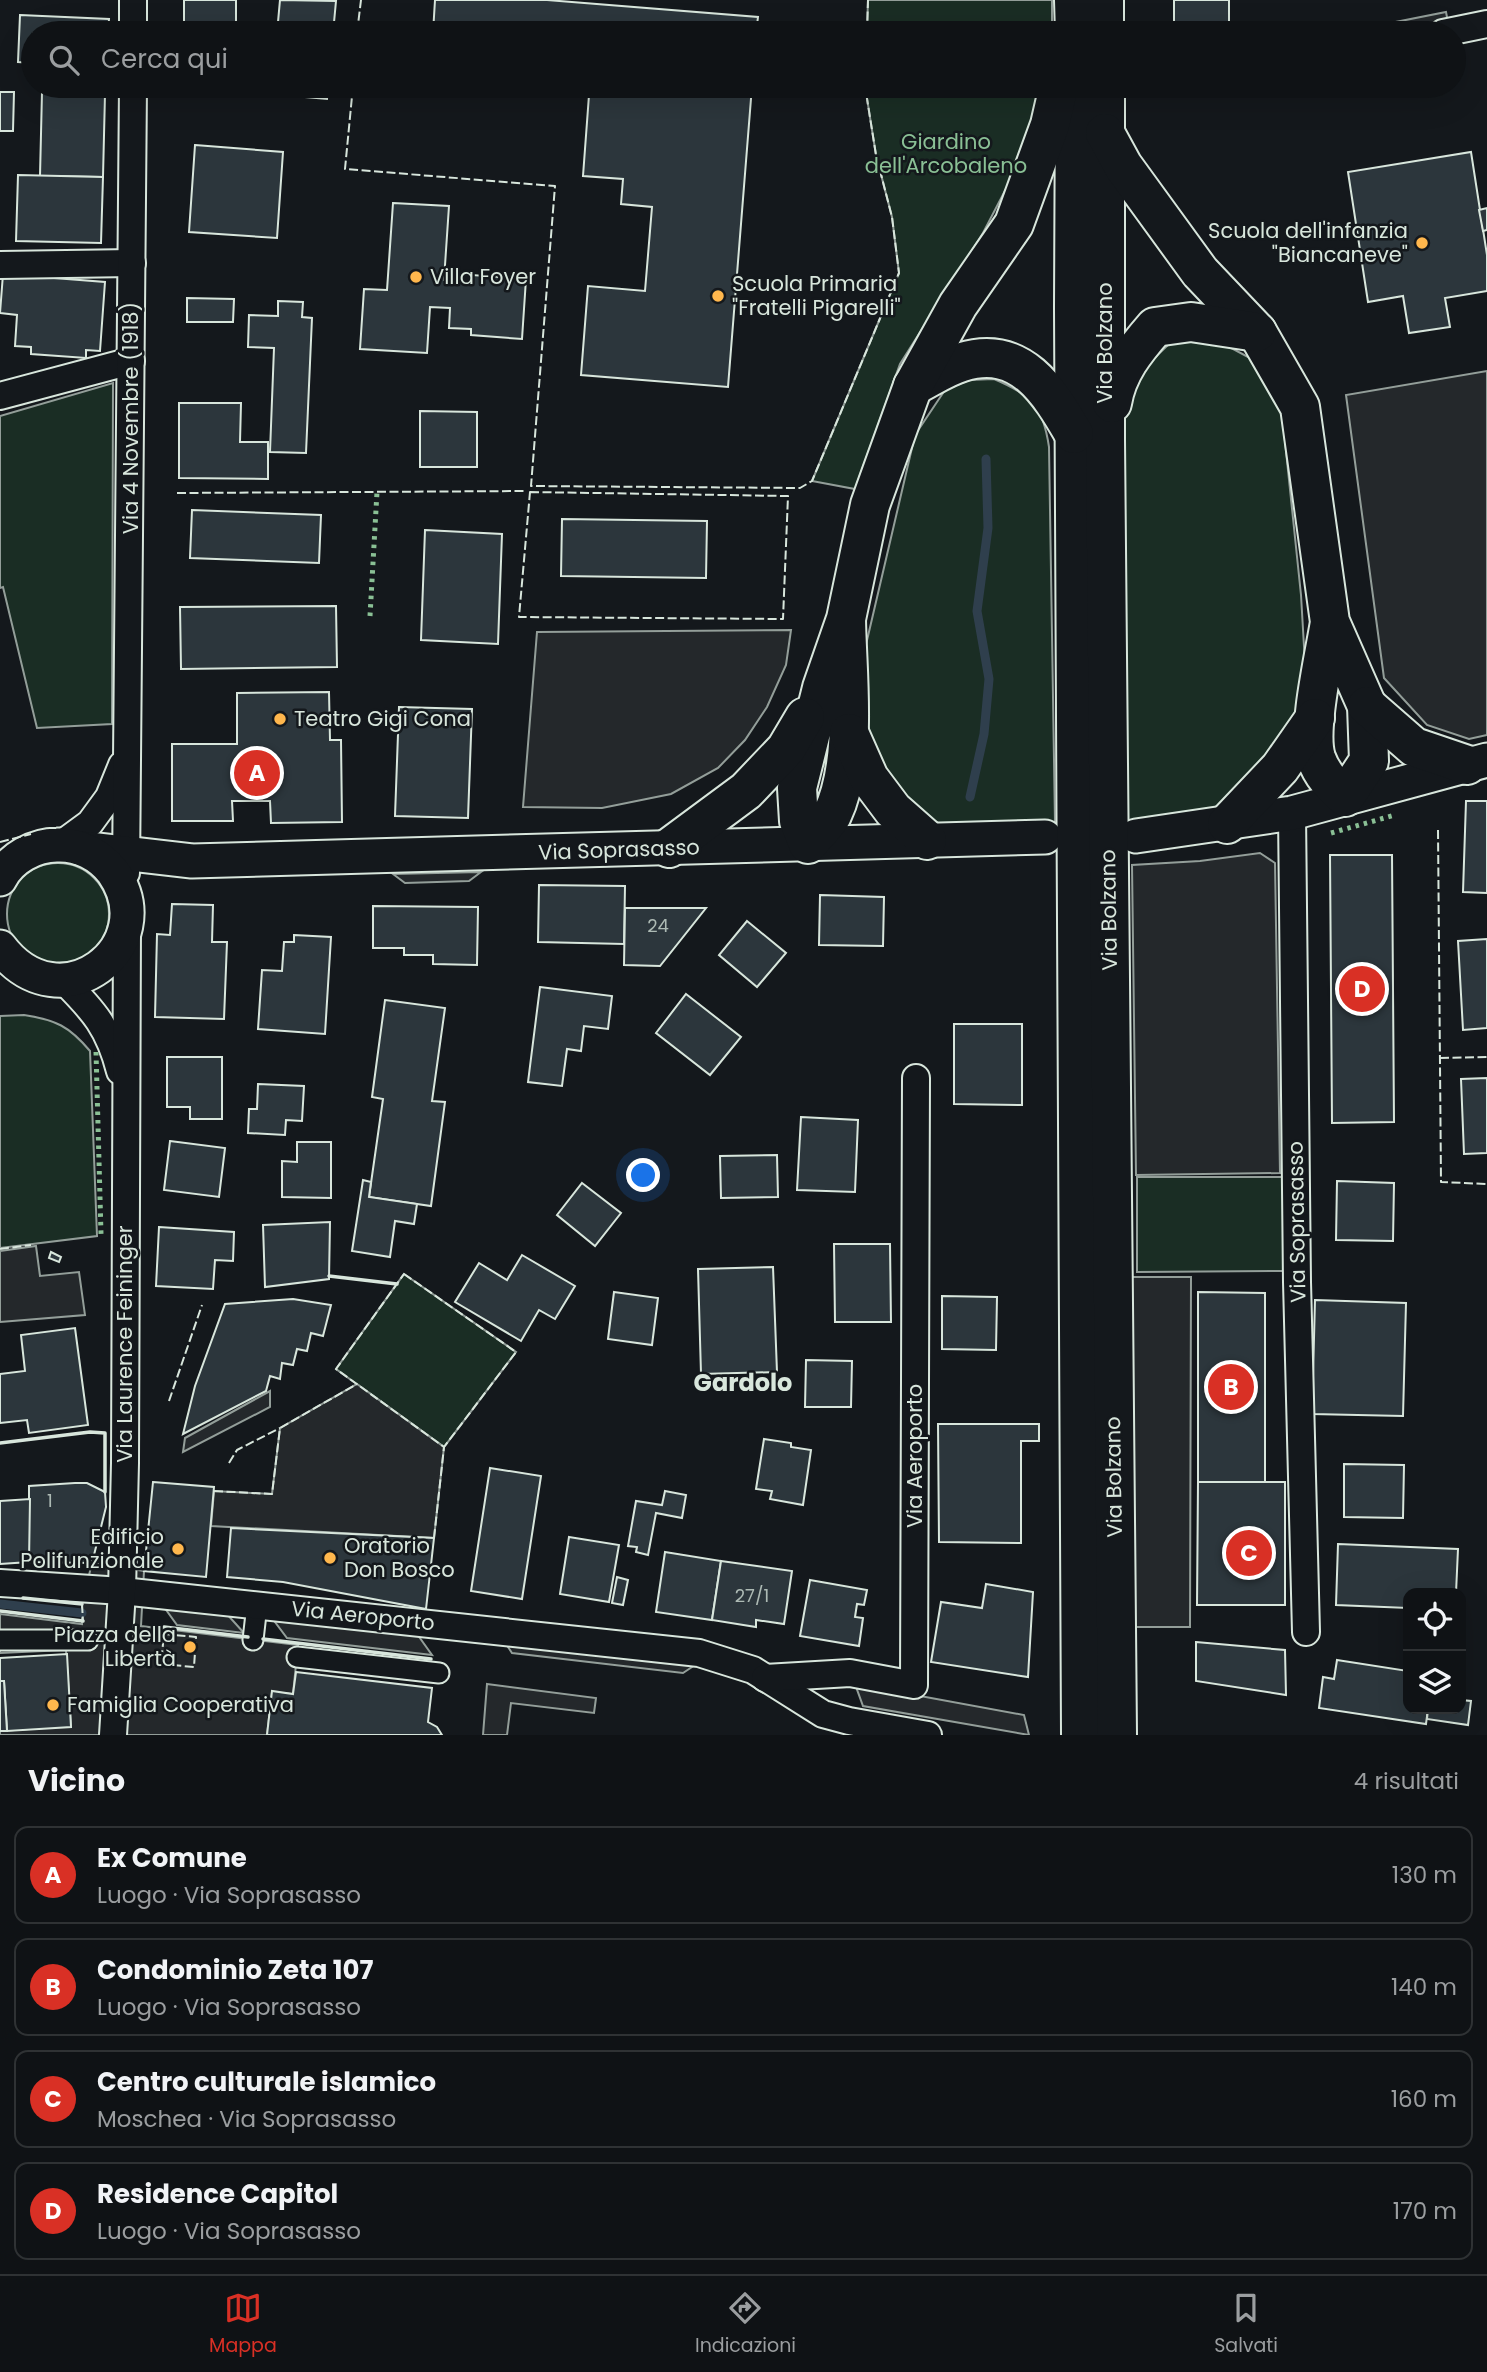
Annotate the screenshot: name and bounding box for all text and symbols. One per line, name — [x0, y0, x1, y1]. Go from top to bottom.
search box — [21, 21, 1466, 98]
icon: search — [45, 41, 83, 79]
text: Cerca qui — [101, 41, 228, 77]
park label: Giardino dell'Arcobaleno — [865, 127, 1027, 180]
place label: Scuola dell'infanzia "Biancaneve" — [1208, 216, 1408, 269]
marker: Scuola dell'infanzia "Biancaneve" — [1414, 235, 1430, 251]
place label: Villa Foyer — [430, 262, 536, 291]
marker: Villa Foyer — [408, 269, 424, 285]
place label: Scuola Primaria "Fratelli Pigarelli" — [732, 269, 901, 322]
street label: Via Bolzano — [1090, 282, 1119, 404]
marker: Scuola Primaria "Fratelli Pigarelli" — [710, 288, 726, 304]
street label: Via 4 Novembre (1918) — [116, 302, 145, 534]
place label: Teatro Gigi Cona — [294, 704, 471, 733]
marker: Teatro Gigi Cona — [272, 711, 288, 727]
pin: A — [234, 747, 280, 799]
street label: Via Soprasasso — [538, 832, 700, 867]
street label: Via Bolzano — [1093, 849, 1124, 971]
house number: 24 — [647, 913, 669, 938]
pin: D — [1339, 963, 1385, 1015]
street label: Via Soprasasso — [1281, 1141, 1312, 1303]
your location — [626, 1158, 660, 1192]
street label: Via Laurence Feininger — [110, 1225, 139, 1463]
pin: B — [1208, 1361, 1254, 1413]
district label: Gardolo — [694, 1366, 792, 1399]
street label: Via Aeroporto — [900, 1384, 929, 1528]
street label: Via Bolzano — [1098, 1416, 1129, 1538]
house number: 1 — [47, 1488, 53, 1513]
place label: Edificio Polifunzionale — [20, 1522, 164, 1575]
pin: C — [1226, 1527, 1272, 1579]
place label: Oratorio Don Bosco — [344, 1531, 455, 1584]
marker: Edificio Polifunzionale — [170, 1541, 186, 1557]
marker: Oratorio Don Bosco — [322, 1550, 338, 1566]
house number: 27/1 — [735, 1583, 769, 1608]
map controls — [1403, 1588, 1466, 1714]
button: locate — [1403, 1588, 1466, 1651]
street label: Via Aeroporto — [290, 1594, 436, 1637]
place label: Piazza della Libertà — [54, 1620, 176, 1673]
marker: Piazza della Libertà — [182, 1639, 198, 1655]
button: layers — [1403, 1651, 1466, 1714]
place label: Famiglia Cooperativa — [67, 1690, 294, 1719]
marker: Famiglia Cooperativa — [45, 1697, 61, 1713]
text: Vicino — [28, 1759, 125, 1802]
text: 4 risultati — [1354, 1765, 1459, 1797]
text: Ex Comune — [97, 1840, 247, 1876]
text: A — [45, 1859, 61, 1891]
text: 130 m — [1392, 1859, 1457, 1891]
text: Luogo · Via Soprasasso — [97, 1879, 361, 1911]
text: Condominio Zeta 107 — [97, 1952, 373, 1988]
text: B — [45, 1971, 61, 2003]
text: 140 m — [1391, 1971, 1457, 2003]
text: Luogo · Via Soprasasso — [97, 1991, 361, 2023]
text: Centro culturale islamico — [97, 2064, 436, 2100]
text: C — [44, 2083, 62, 2115]
text: 160 m — [1391, 2083, 1457, 2115]
text: Moschea · Via Soprasasso — [97, 2103, 396, 2135]
text: Residence Capitol — [97, 2176, 338, 2212]
text: D — [45, 2195, 61, 2227]
text: 170 m — [1393, 2195, 1457, 2227]
text: Luogo · Via Soprasasso — [97, 2215, 361, 2247]
tab: Mappa — [209, 2289, 277, 2360]
tab: Indicazioni — [695, 2289, 796, 2360]
tab: Salvati — [1214, 2289, 1278, 2360]

